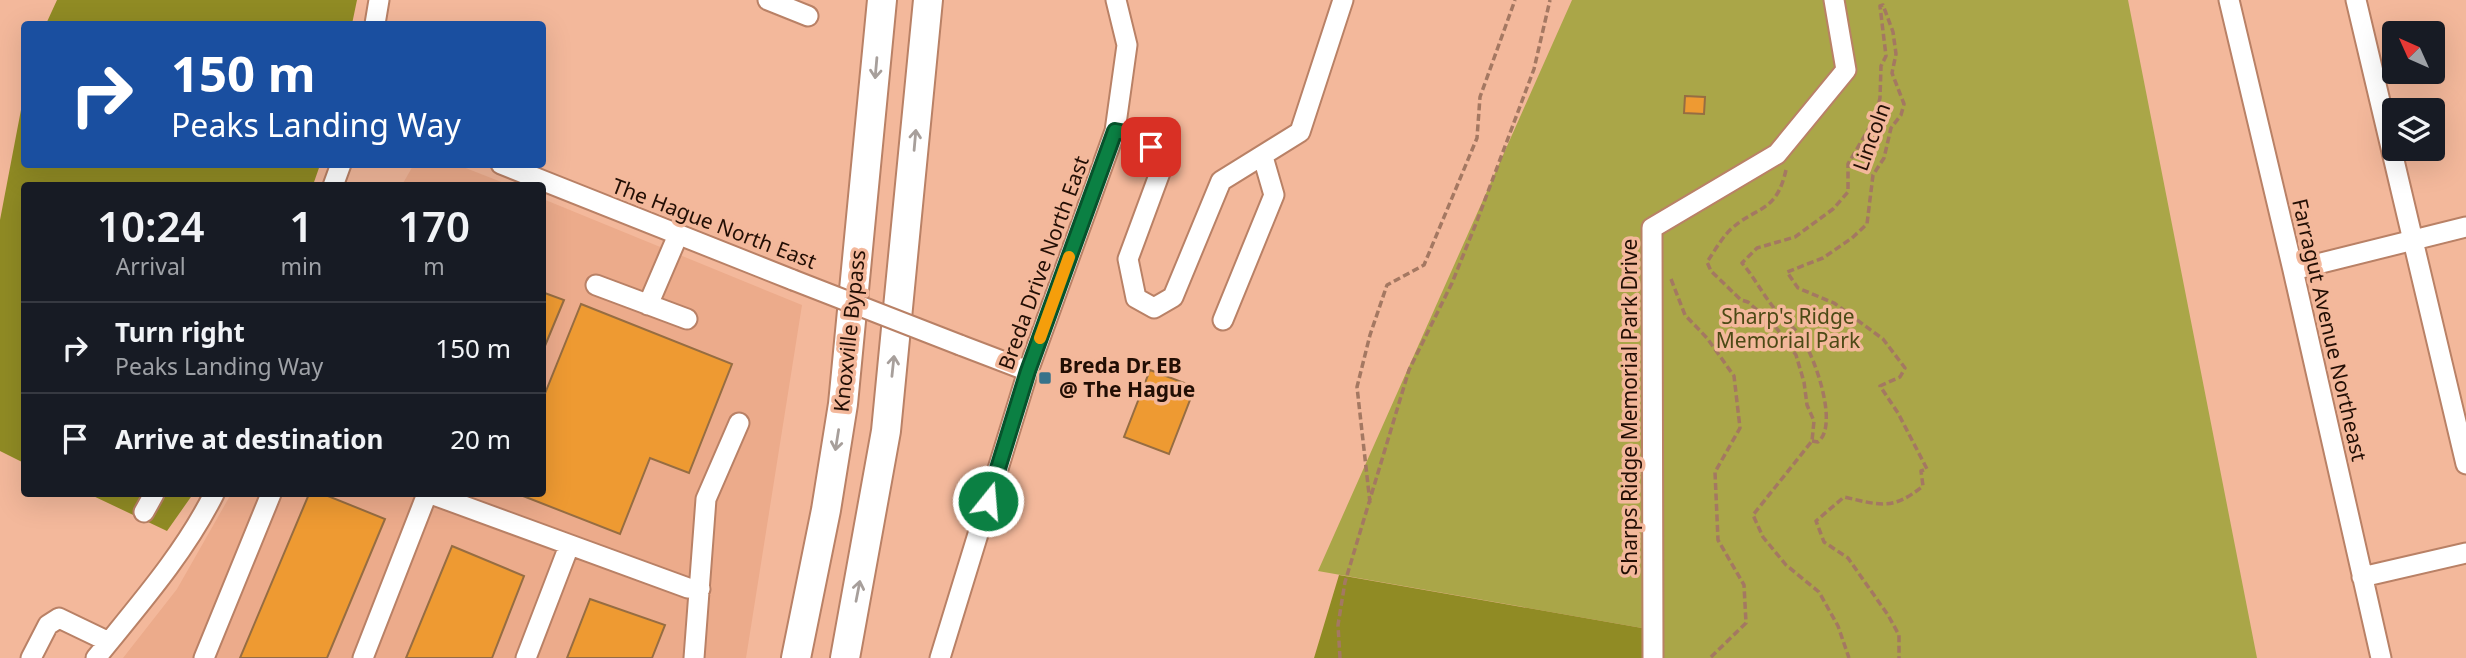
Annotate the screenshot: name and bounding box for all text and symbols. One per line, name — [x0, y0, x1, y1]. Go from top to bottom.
north arrow — [2382, 21, 2445, 84]
map controls — [2382, 21, 2445, 161]
text: 150 m — [171, 40, 316, 106]
icon: right — [56, 49, 147, 140]
one-way arrow — [869, 56, 882, 79]
button: layers — [2382, 98, 2445, 161]
street label: Lincoln — [1846, 99, 1896, 175]
text: Peaks Landing Way — [171, 103, 461, 146]
pin — [1121, 117, 1181, 177]
icon: arrive — [1132, 128, 1170, 166]
one-way arrow — [909, 129, 922, 152]
street label: Breda Drive North East — [991, 151, 1095, 374]
street label: The Hague North East — [608, 171, 821, 275]
street label: Farragut Avenue Northeast — [2286, 196, 2374, 464]
text: 10:24 — [97, 197, 205, 254]
text: 1 — [289, 197, 313, 254]
text: 170 — [398, 197, 470, 254]
street label: Sharps Ridge Memorial Park Drive — [1615, 239, 1643, 575]
street label: Knoxville Bypass — [827, 248, 871, 413]
text: Arrival — [116, 250, 186, 282]
text: min — [280, 250, 322, 282]
text: m — [423, 250, 445, 282]
park label: Sharp's Ridge Memorial Park — [1716, 302, 1861, 354]
text: Turn right — [115, 314, 245, 350]
icon: right — [56, 329, 94, 367]
text: 150 m — [435, 330, 511, 366]
text: Peaks Landing Way — [115, 350, 323, 382]
place label: Breda Dr EB @ The Hague — [1059, 351, 1195, 403]
one-way arrow — [887, 355, 900, 378]
marker: Breda Dr EB @ The Hague — [1037, 370, 1053, 386]
icon: arrive — [56, 420, 94, 458]
text: Arrive at destination — [115, 421, 384, 457]
text: 20 m — [450, 421, 511, 457]
one-way arrow — [830, 429, 843, 451]
position arrow — [951, 464, 1025, 538]
one-way arrow — [852, 580, 865, 603]

